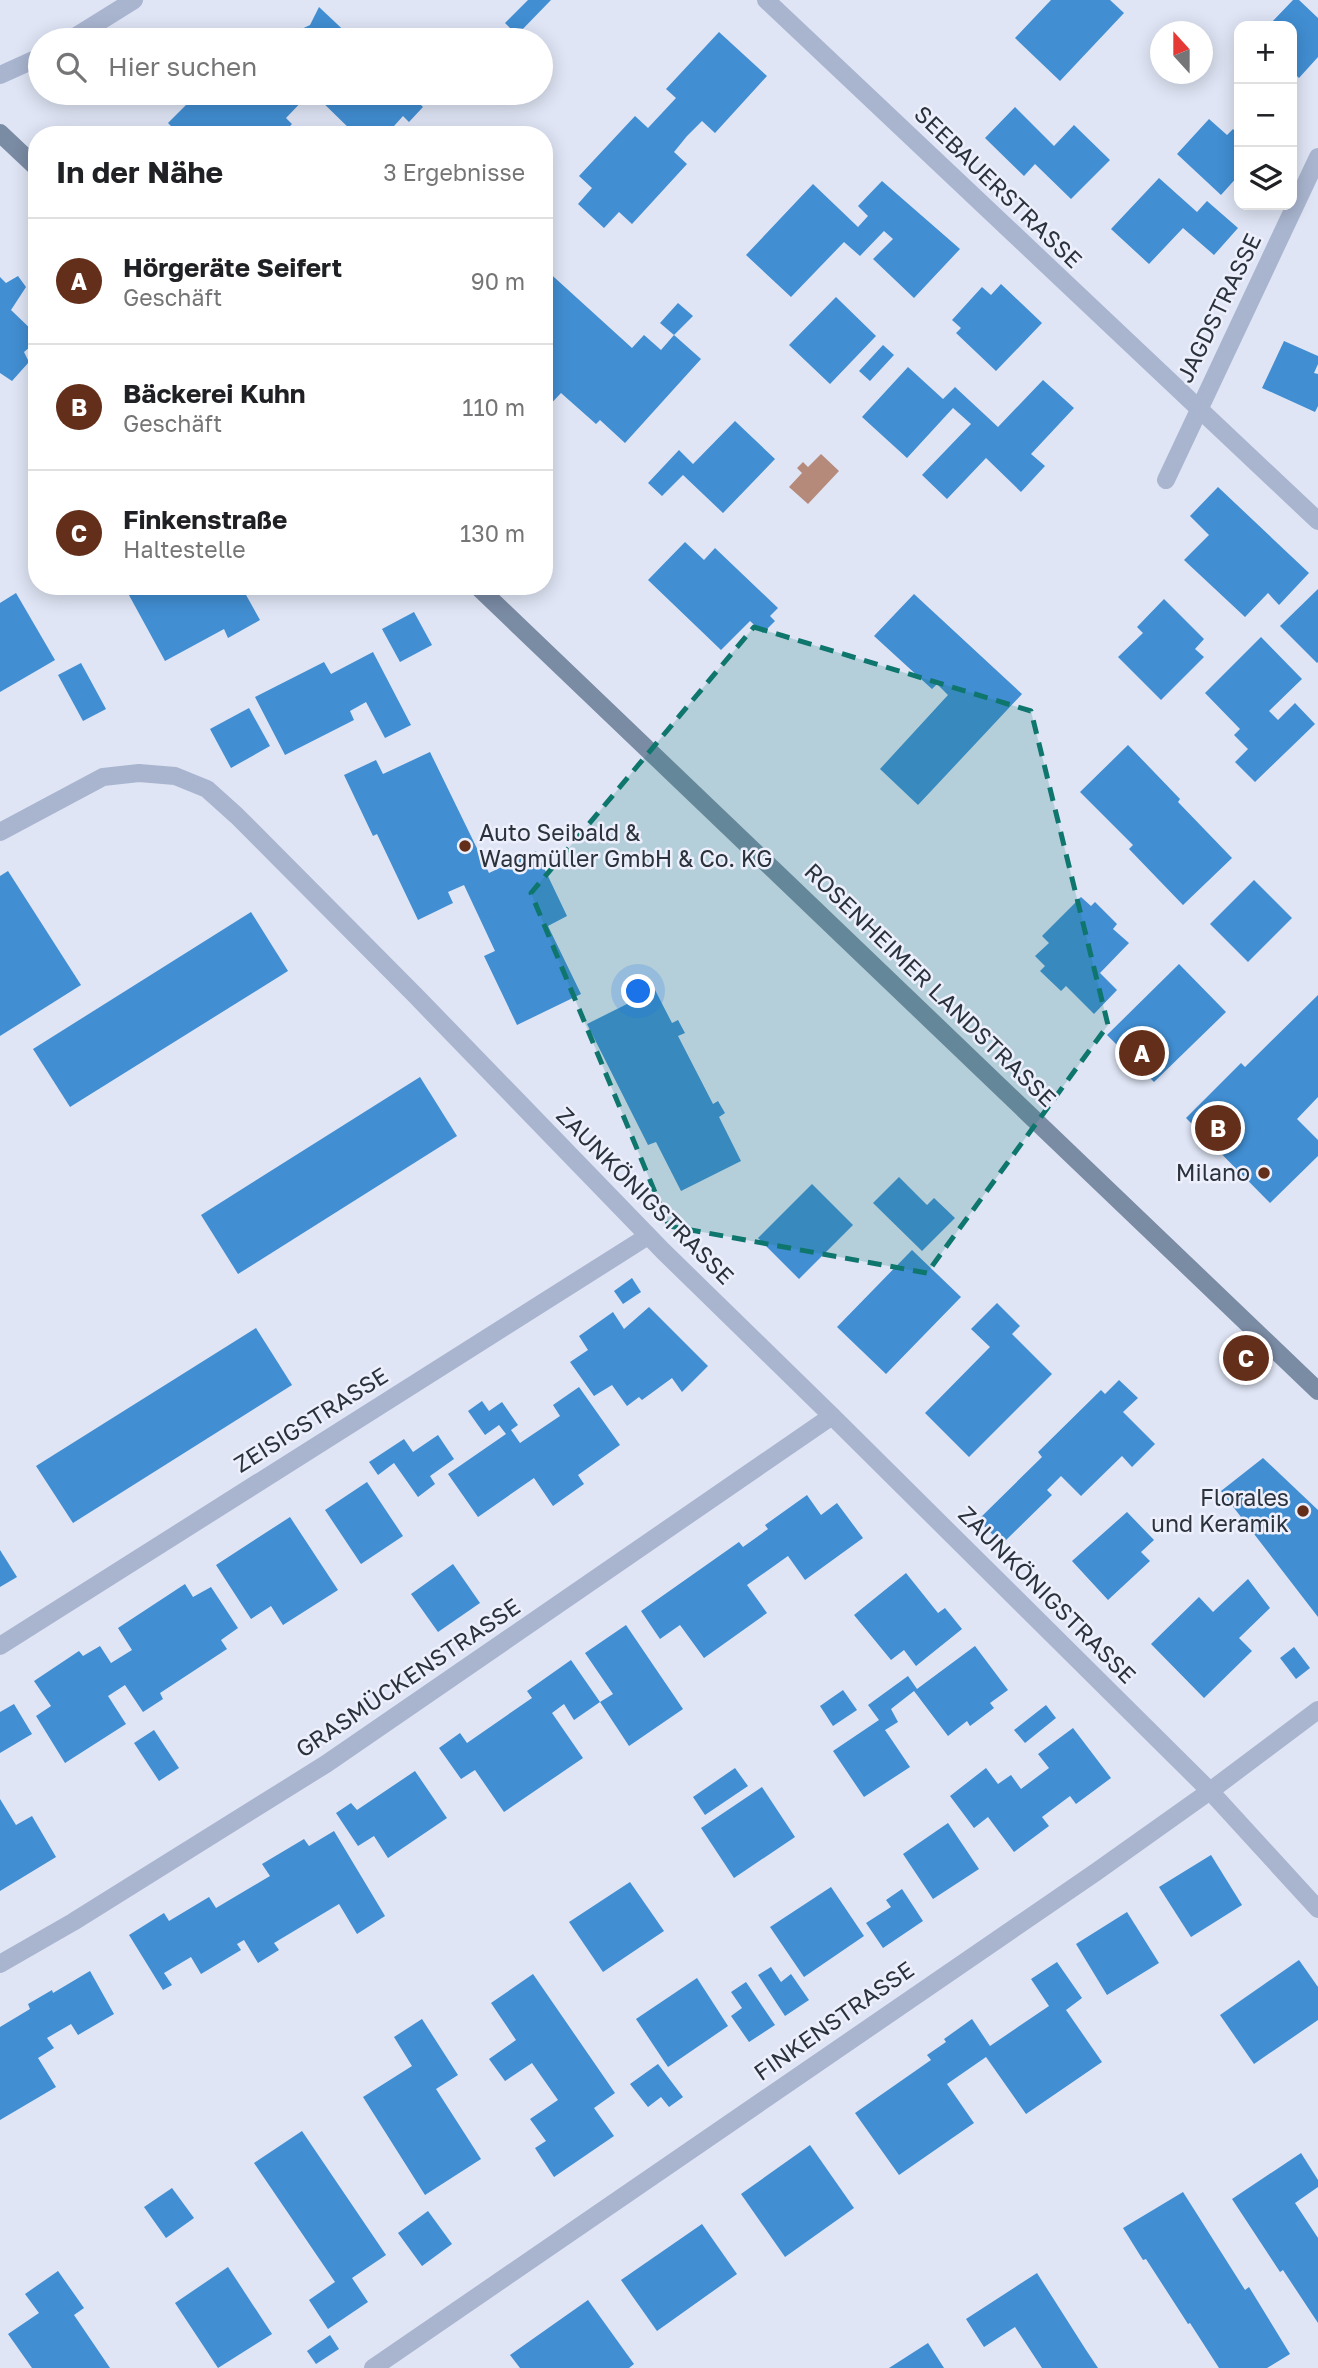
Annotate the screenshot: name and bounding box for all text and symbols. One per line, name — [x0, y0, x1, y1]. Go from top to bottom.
north arrow — [1150, 21, 1213, 84]
map controls — [1234, 21, 1297, 210]
button: + — [1234, 21, 1297, 84]
search box — [28, 28, 553, 105]
icon: search — [52, 48, 90, 86]
text: Hier suchen — [108, 51, 257, 82]
button: − — [1234, 84, 1297, 147]
street label: SEEBAUERSTRASSE — [909, 99, 1088, 273]
button: layers — [1234, 147, 1297, 210]
text: In der Nähe — [56, 154, 223, 190]
text: 3 Ergebnisse — [383, 158, 525, 186]
street label: JAGDSTRASSE — [1170, 228, 1266, 387]
text: Hörgeräte Seifert — [123, 252, 342, 283]
text: A — [71, 267, 87, 295]
text: 90 m — [471, 267, 525, 295]
text: Geschäft — [123, 283, 222, 311]
text: Bäckerei Kuhn — [123, 378, 305, 409]
text: B — [71, 393, 87, 421]
text: 110 m — [462, 393, 525, 421]
text: Geschäft — [123, 409, 222, 437]
text: Finkenstraße — [123, 504, 287, 535]
text: C — [71, 519, 87, 547]
text: 130 m — [460, 519, 525, 547]
text: Haltestelle — [123, 535, 245, 563]
place label: Auto Seibald & Wagmüller GmbH & Co. KG — [479, 818, 772, 872]
marker: Auto Seibald & Wagmüller GmbH & Co. KG — [457, 838, 473, 854]
street label: ROSENHEIMER LANDSTRASSE — [799, 857, 1062, 1112]
your location — [621, 974, 655, 1008]
pin: A — [1119, 1027, 1165, 1079]
street label: ZAUNKÖNIGSTRASSE — [551, 1101, 740, 1290]
pin: B — [1195, 1102, 1241, 1154]
place label: Milano — [1176, 1158, 1250, 1186]
marker: Milano — [1256, 1165, 1272, 1181]
pin: C — [1223, 1332, 1269, 1384]
street label: ZEISIGSTRASSE — [228, 1361, 393, 1478]
place label: Florales und Keramik — [1151, 1483, 1289, 1537]
street label: ZAUNKÖNIGSTRASSE — [953, 1500, 1142, 1689]
marker: Florales und Keramik — [1295, 1503, 1311, 1519]
street label: GRASMÜCKENSTRASSE — [290, 1592, 525, 1763]
street label: FINKENSTRASSE — [748, 1955, 919, 2086]

